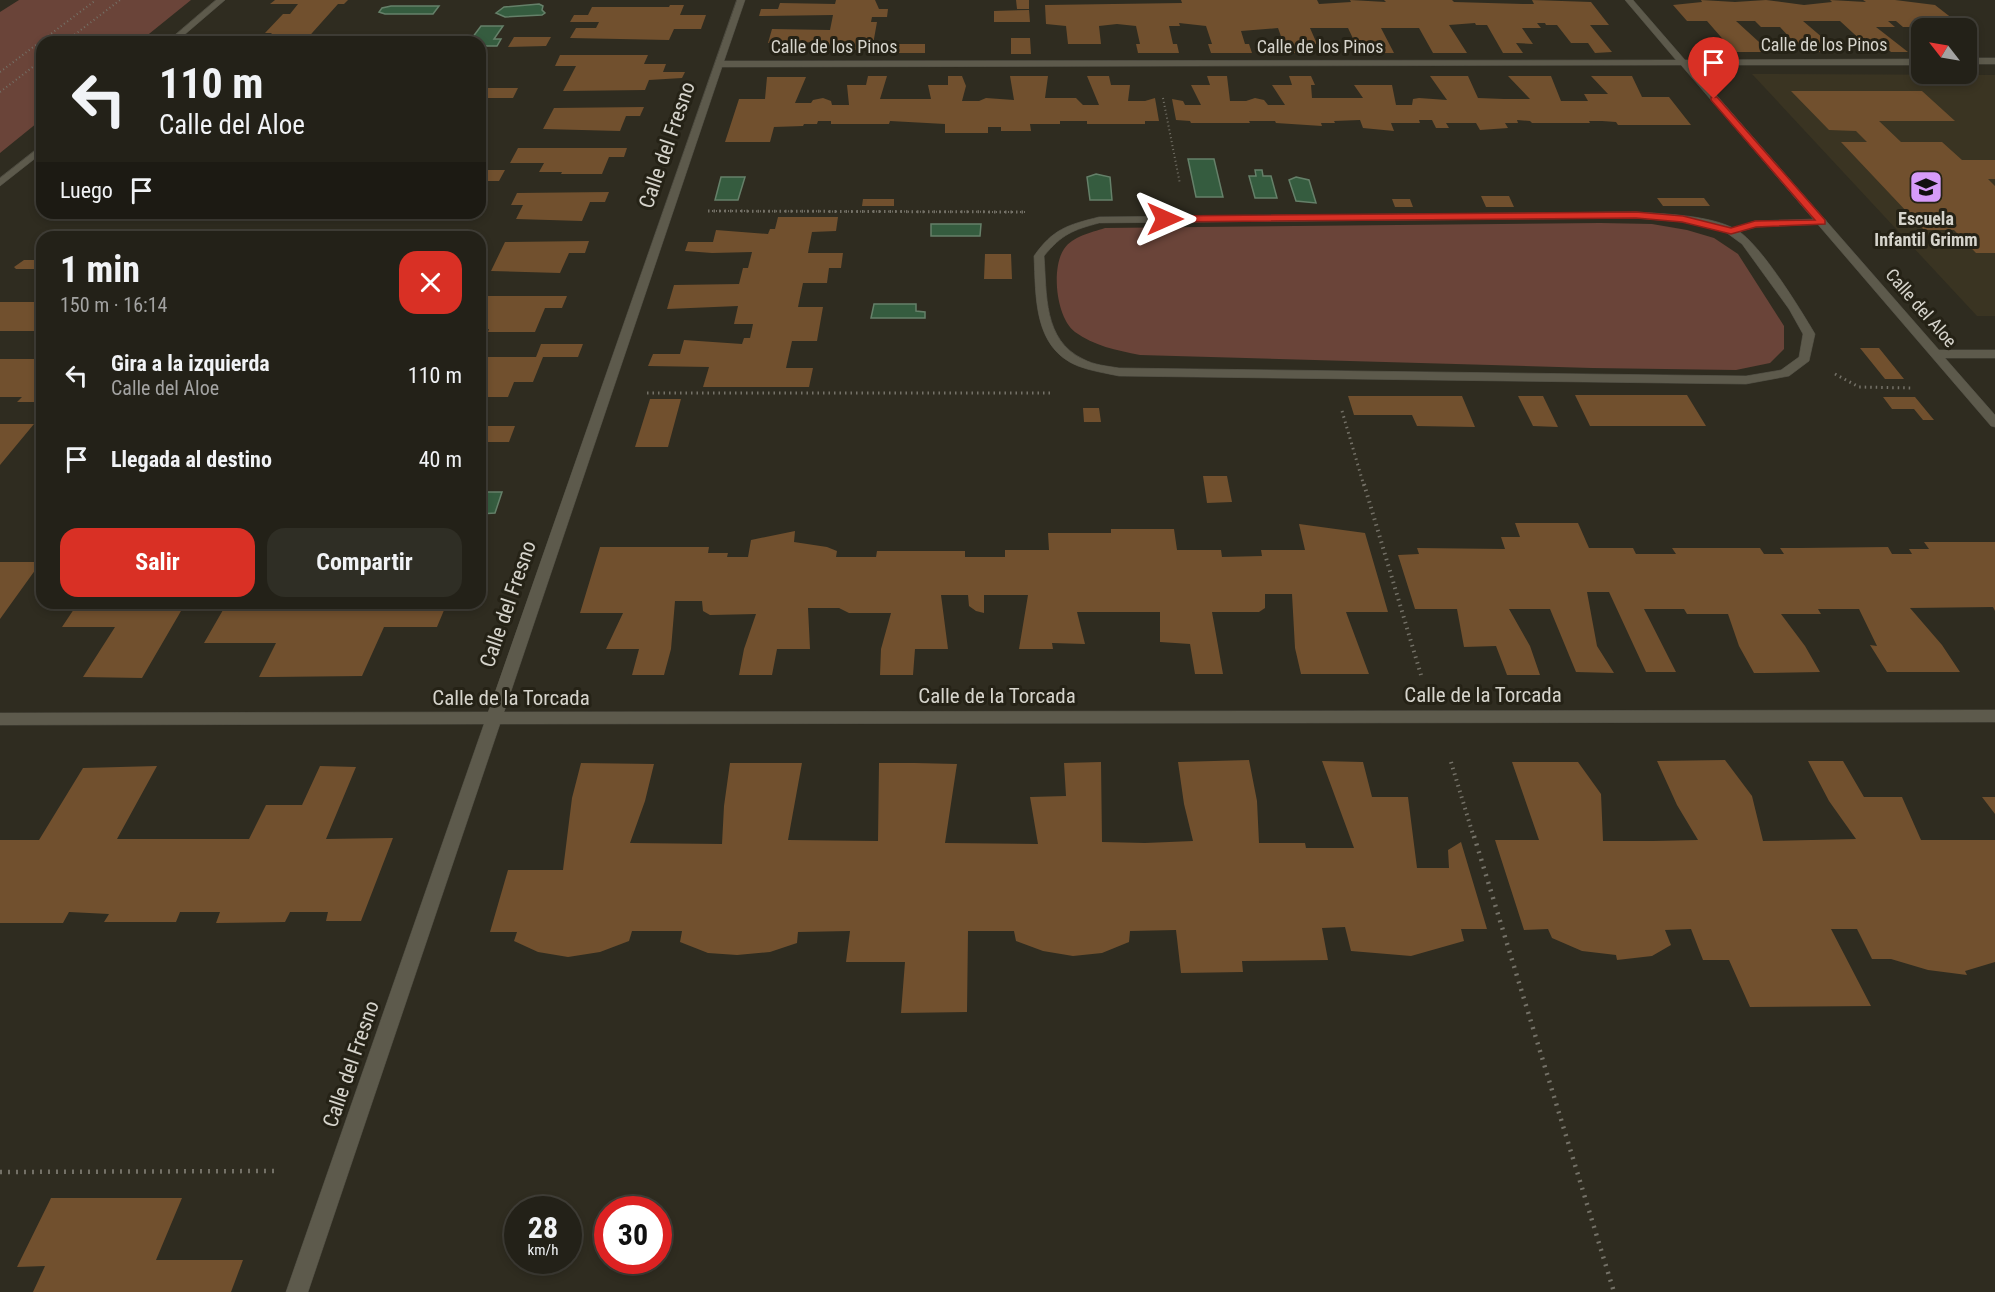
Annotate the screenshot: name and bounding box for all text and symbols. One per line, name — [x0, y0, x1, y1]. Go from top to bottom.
north arrow — [1911, 18, 1977, 84]
map controls — [1911, 18, 1977, 84]
street label: Calle de los Pinos — [1761, 34, 1887, 55]
street label: Calle de los Pinos — [771, 36, 897, 57]
street label: Calle de los Pinos — [1257, 36, 1383, 57]
pin — [1688, 37, 1739, 99]
icon: arrive — [1697, 46, 1730, 79]
text: 110 m — [159, 59, 264, 108]
icon: left — [60, 60, 138, 138]
street label: Calle del Fresno — [634, 79, 700, 211]
text: Calle del Aloe — [159, 109, 305, 141]
school or university icon: Escuela Infantil Grimm — [1908, 169, 1944, 205]
icon: arrive — [125, 174, 158, 207]
text: Luego — [60, 178, 113, 203]
position arrow — [1133, 187, 1197, 251]
place label: Escuela Infantil Grimm — [1874, 208, 1978, 250]
text: 1 min — [60, 249, 140, 291]
button: close — [399, 251, 462, 314]
street label: Calle del Aloe — [1882, 264, 1961, 351]
text: 150 m · 16:14 — [60, 293, 167, 317]
text: Gira a la izquierda — [111, 351, 270, 376]
icon: left — [60, 359, 93, 392]
text: 110 m — [408, 363, 462, 388]
text: Calle del Aloe — [111, 376, 219, 400]
icon: arrive — [60, 443, 93, 476]
text: Llegada al destino — [111, 447, 272, 472]
text: 40 m — [419, 447, 462, 472]
button: Salir — [60, 528, 255, 597]
button: Compartir — [267, 528, 462, 597]
street label: Calle del Fresno — [475, 538, 541, 670]
street label: Calle de la Torcada — [1404, 683, 1562, 707]
street label: Calle de la Torcada — [918, 684, 1076, 708]
street label: Calle de la Torcada — [432, 686, 590, 710]
street label: Calle del Fresno — [318, 998, 384, 1130]
speed limit sign: 30 — [594, 1196, 672, 1274]
text: 28 — [528, 1210, 558, 1245]
text: km/h — [528, 1241, 558, 1259]

